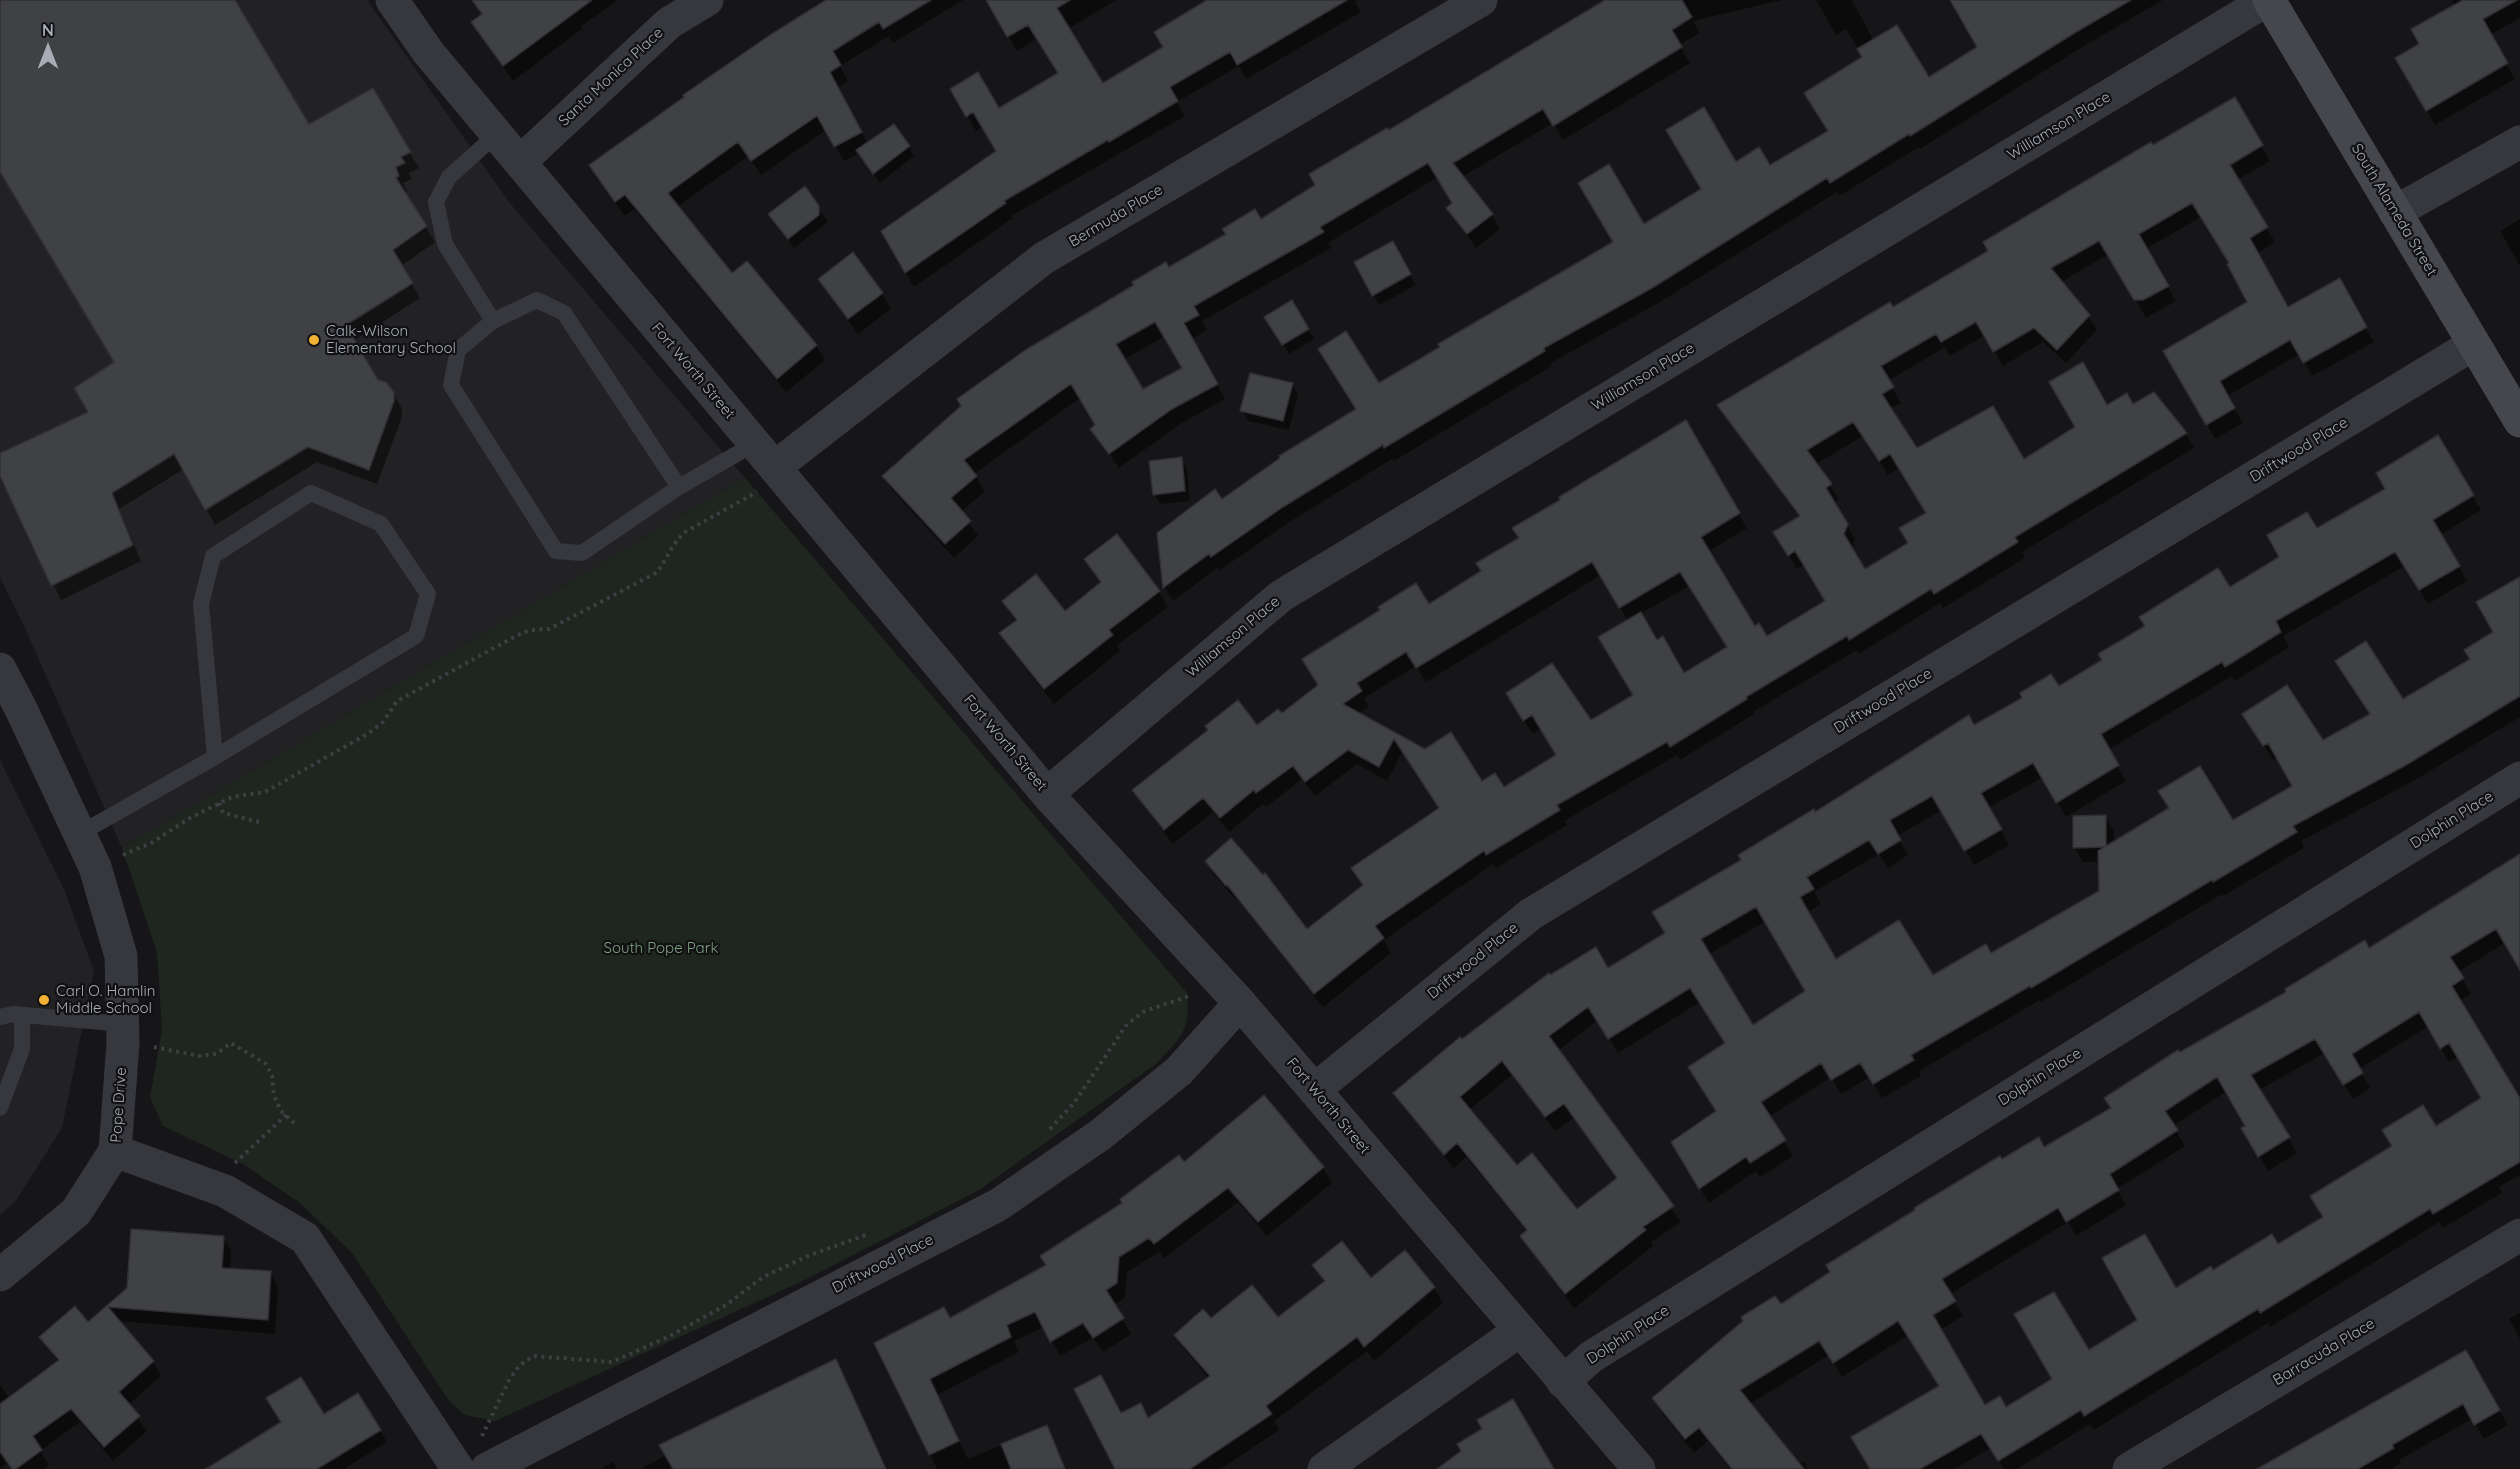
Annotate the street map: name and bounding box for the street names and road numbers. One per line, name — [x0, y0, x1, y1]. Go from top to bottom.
street label: Santa Monica Place — [555, 24, 667, 130]
street label: Williamson Place — [2004, 88, 2114, 164]
street label: South Alameda Street — [2347, 140, 2441, 280]
street label: Bermuda Place — [1066, 181, 1166, 251]
street label: Fort Worth Street — [648, 319, 738, 423]
street label: Williamson Place — [1588, 339, 1698, 415]
street label: Driftwood Place — [2247, 414, 2351, 486]
street label: Williamson Place — [1182, 592, 1284, 682]
street label: Driftwood Place — [1831, 665, 1935, 737]
street label: Fort Worth Street — [960, 691, 1050, 795]
street label: Dolphin Place — [2407, 787, 2497, 853]
street label: Driftwood Place — [1424, 919, 1522, 1003]
street label: Dolphin Place — [1995, 1044, 2085, 1110]
street label: Fort Worth Street — [1283, 1054, 1373, 1158]
street label: Pope Drive — [107, 1067, 131, 1143]
street label: Driftwood Place — [829, 1231, 937, 1297]
street label: Dolphin Place — [1583, 1302, 1673, 1368]
street label: Barracuda Place — [2270, 1315, 2378, 1389]

